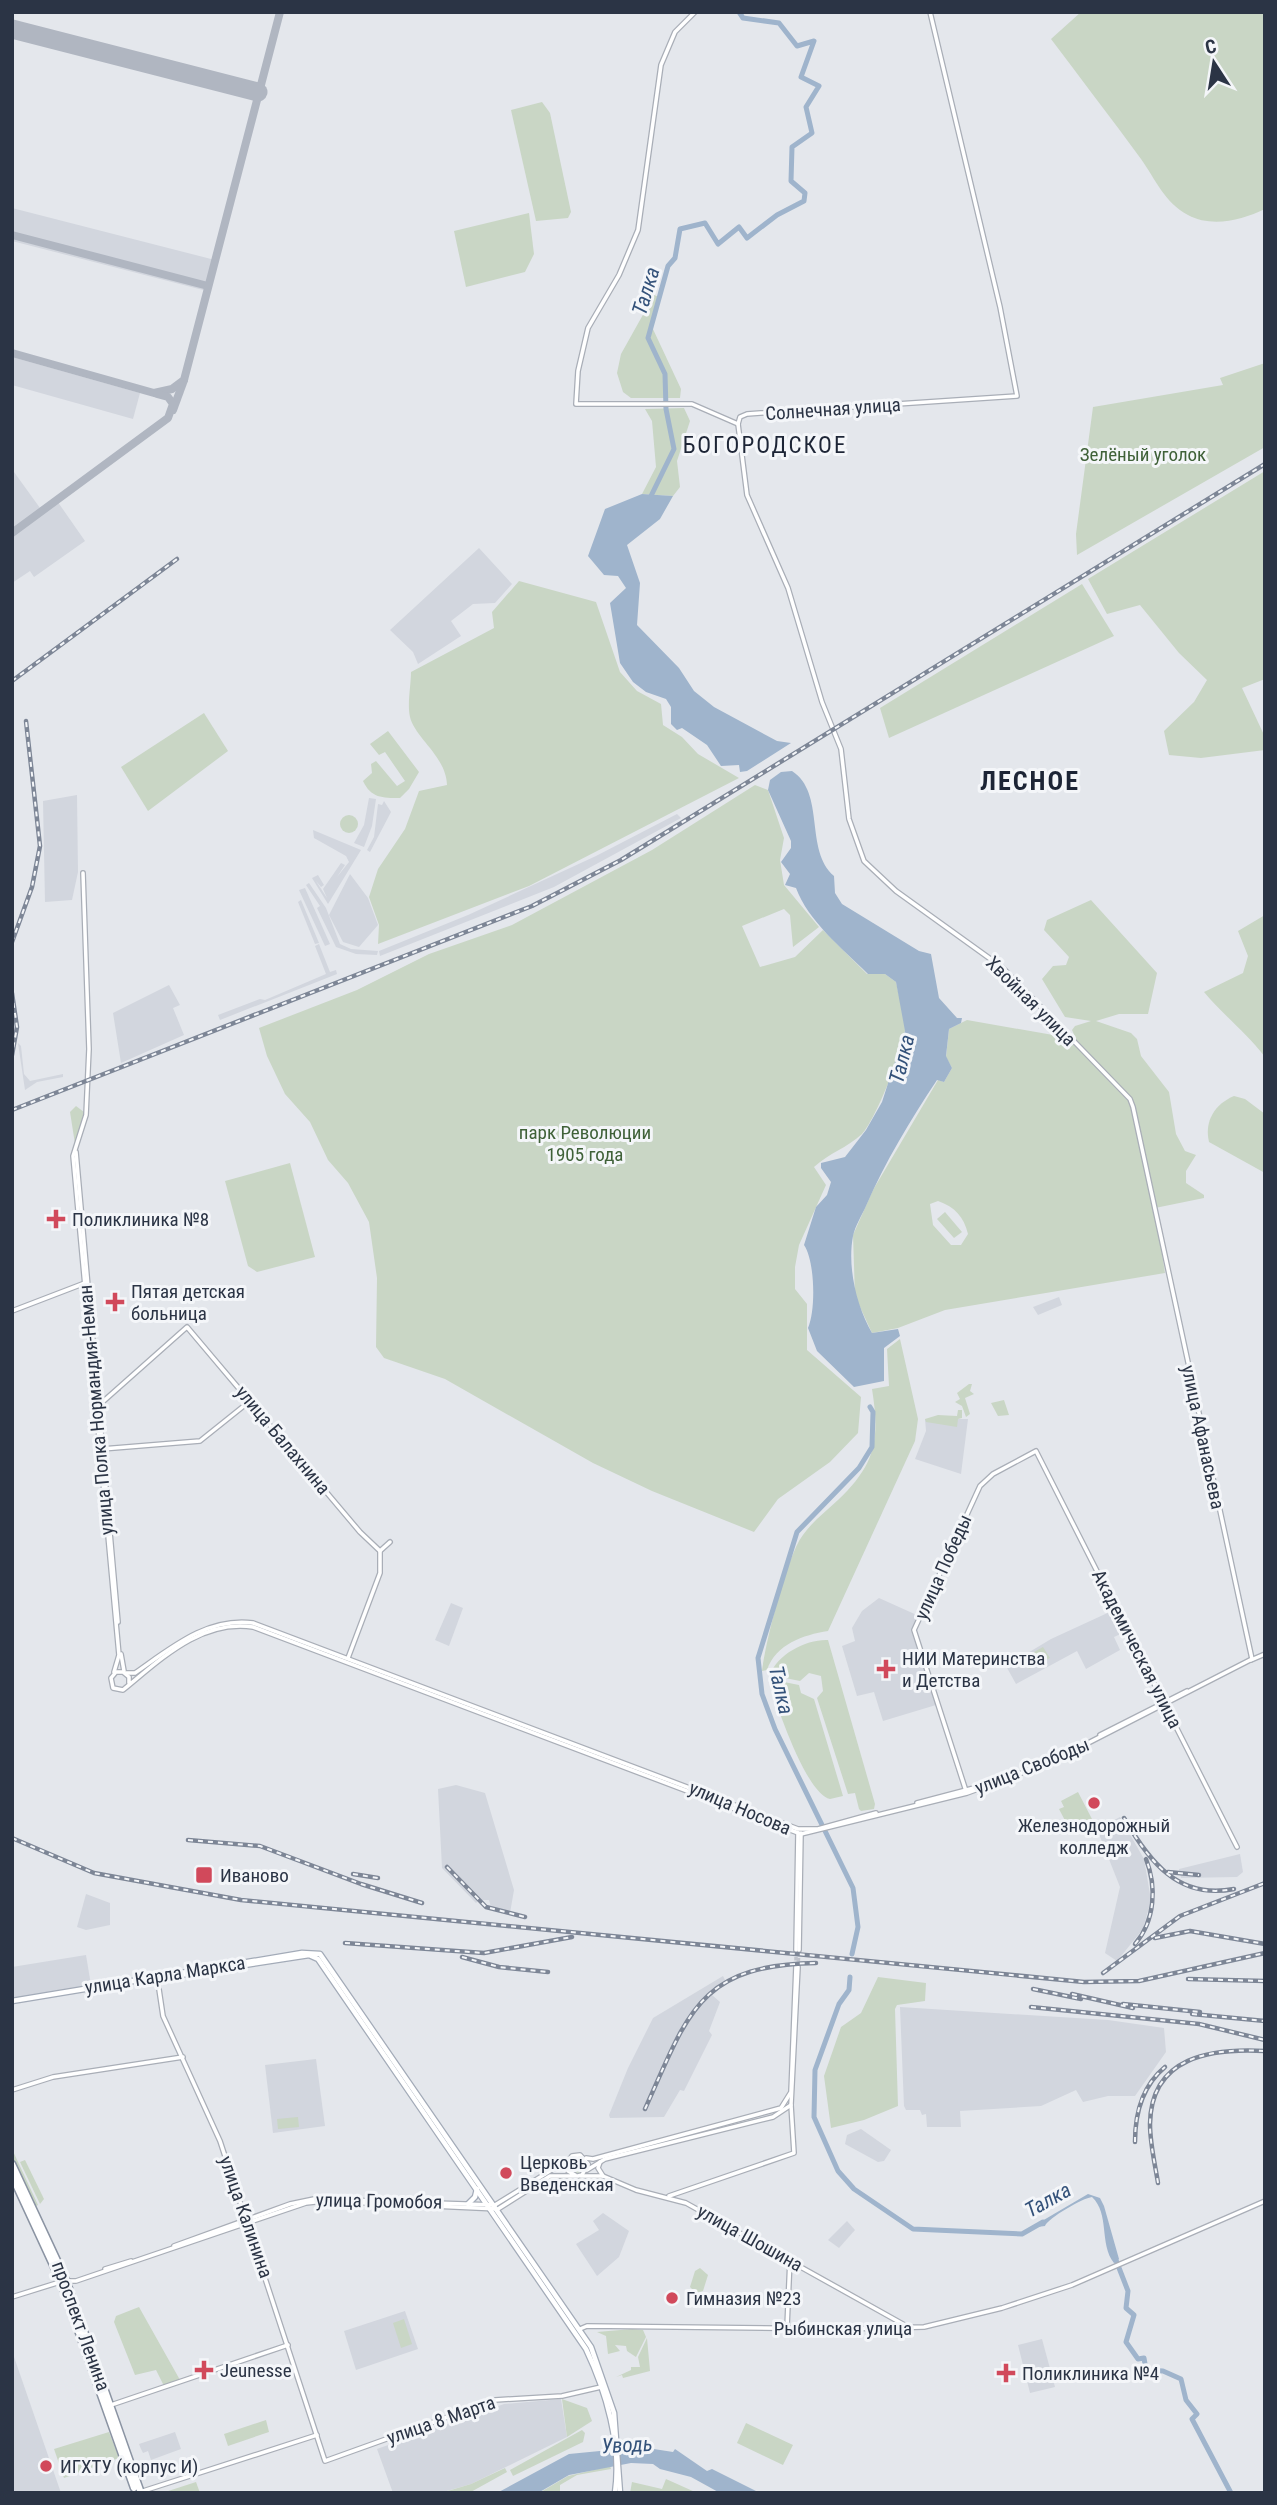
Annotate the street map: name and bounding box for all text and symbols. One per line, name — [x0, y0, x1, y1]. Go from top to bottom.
north arrow — [1179, 28, 1249, 98]
text: С — [1203, 34, 1218, 59]
water label: Талка — [627, 264, 665, 318]
street label: Солнечная улица — [764, 393, 902, 425]
district label: БОГОРОДСКОЕ — [683, 432, 847, 459]
park label: Зелёный уголок — [1080, 443, 1206, 466]
district label: ЛЕСНОЕ — [980, 766, 1080, 796]
street label: Хвойная улица — [981, 951, 1081, 1051]
water label: Талка — [884, 1032, 920, 1086]
park label: парк Революции 1905 года — [519, 1121, 651, 1166]
place label: Поликлиника №8 — [72, 1208, 209, 1231]
marker: Поликлиника №8 — [46, 1209, 66, 1229]
place label: Пятая детская больница — [131, 1280, 245, 1325]
street label: улица Полка Нормандия-Неман — [74, 1284, 118, 1536]
marker: Пятая детская больница — [105, 1292, 125, 1312]
street label: улица Афанасьева — [1177, 1363, 1229, 1511]
street label: улица Балахнина — [231, 1381, 335, 1499]
street label: улица Победы — [910, 1511, 976, 1623]
street label: Академическая улица — [1087, 1566, 1187, 1732]
place label: НИИ Материнства и Детства — [902, 1647, 1045, 1692]
marker: НИИ Материнства и Детства — [876, 1659, 896, 1679]
water label: Талка — [764, 1663, 798, 1717]
street label: улица Свободы — [971, 1733, 1093, 1799]
street label: улица Носова — [686, 1776, 794, 1840]
marker: Железнодорожный колледж — [1086, 1795, 1102, 1811]
place label: Железнодорожный колледж — [1018, 1814, 1170, 1859]
place label: Иваново — [220, 1864, 289, 1887]
marker: Иваново — [194, 1865, 214, 1885]
street label: улица Карла Маркса — [83, 1951, 247, 1999]
place label: Церковь Введенская — [520, 2151, 614, 2196]
street label: улица Калинина — [214, 2153, 278, 2281]
marker: Церковь Введенская — [498, 2165, 514, 2181]
water label: Талка — [1021, 2178, 1075, 2222]
street label: улица Громобоя — [316, 2188, 442, 2214]
street label: улица Шошина — [693, 2200, 807, 2276]
street label: проспект Ленина — [47, 2258, 115, 2394]
place label: Гимназия №23 — [686, 2287, 801, 2310]
marker: Гимназия №23 — [664, 2290, 680, 2306]
street label: Рыбинская улица — [774, 2317, 912, 2340]
place label: Jeunesse — [220, 2359, 292, 2382]
marker: Jeunesse — [194, 2360, 214, 2380]
place label: Поликлиника №4 — [1022, 2362, 1159, 2385]
marker: Поликлиника №4 — [996, 2363, 1016, 2383]
street label: улица 8 Марта — [384, 2391, 498, 2449]
water label: Уводь — [601, 2432, 653, 2458]
place label: ИГХТУ (корпус И) — [60, 2455, 198, 2478]
marker: ИГХТУ (корпус И) — [38, 2458, 54, 2474]

